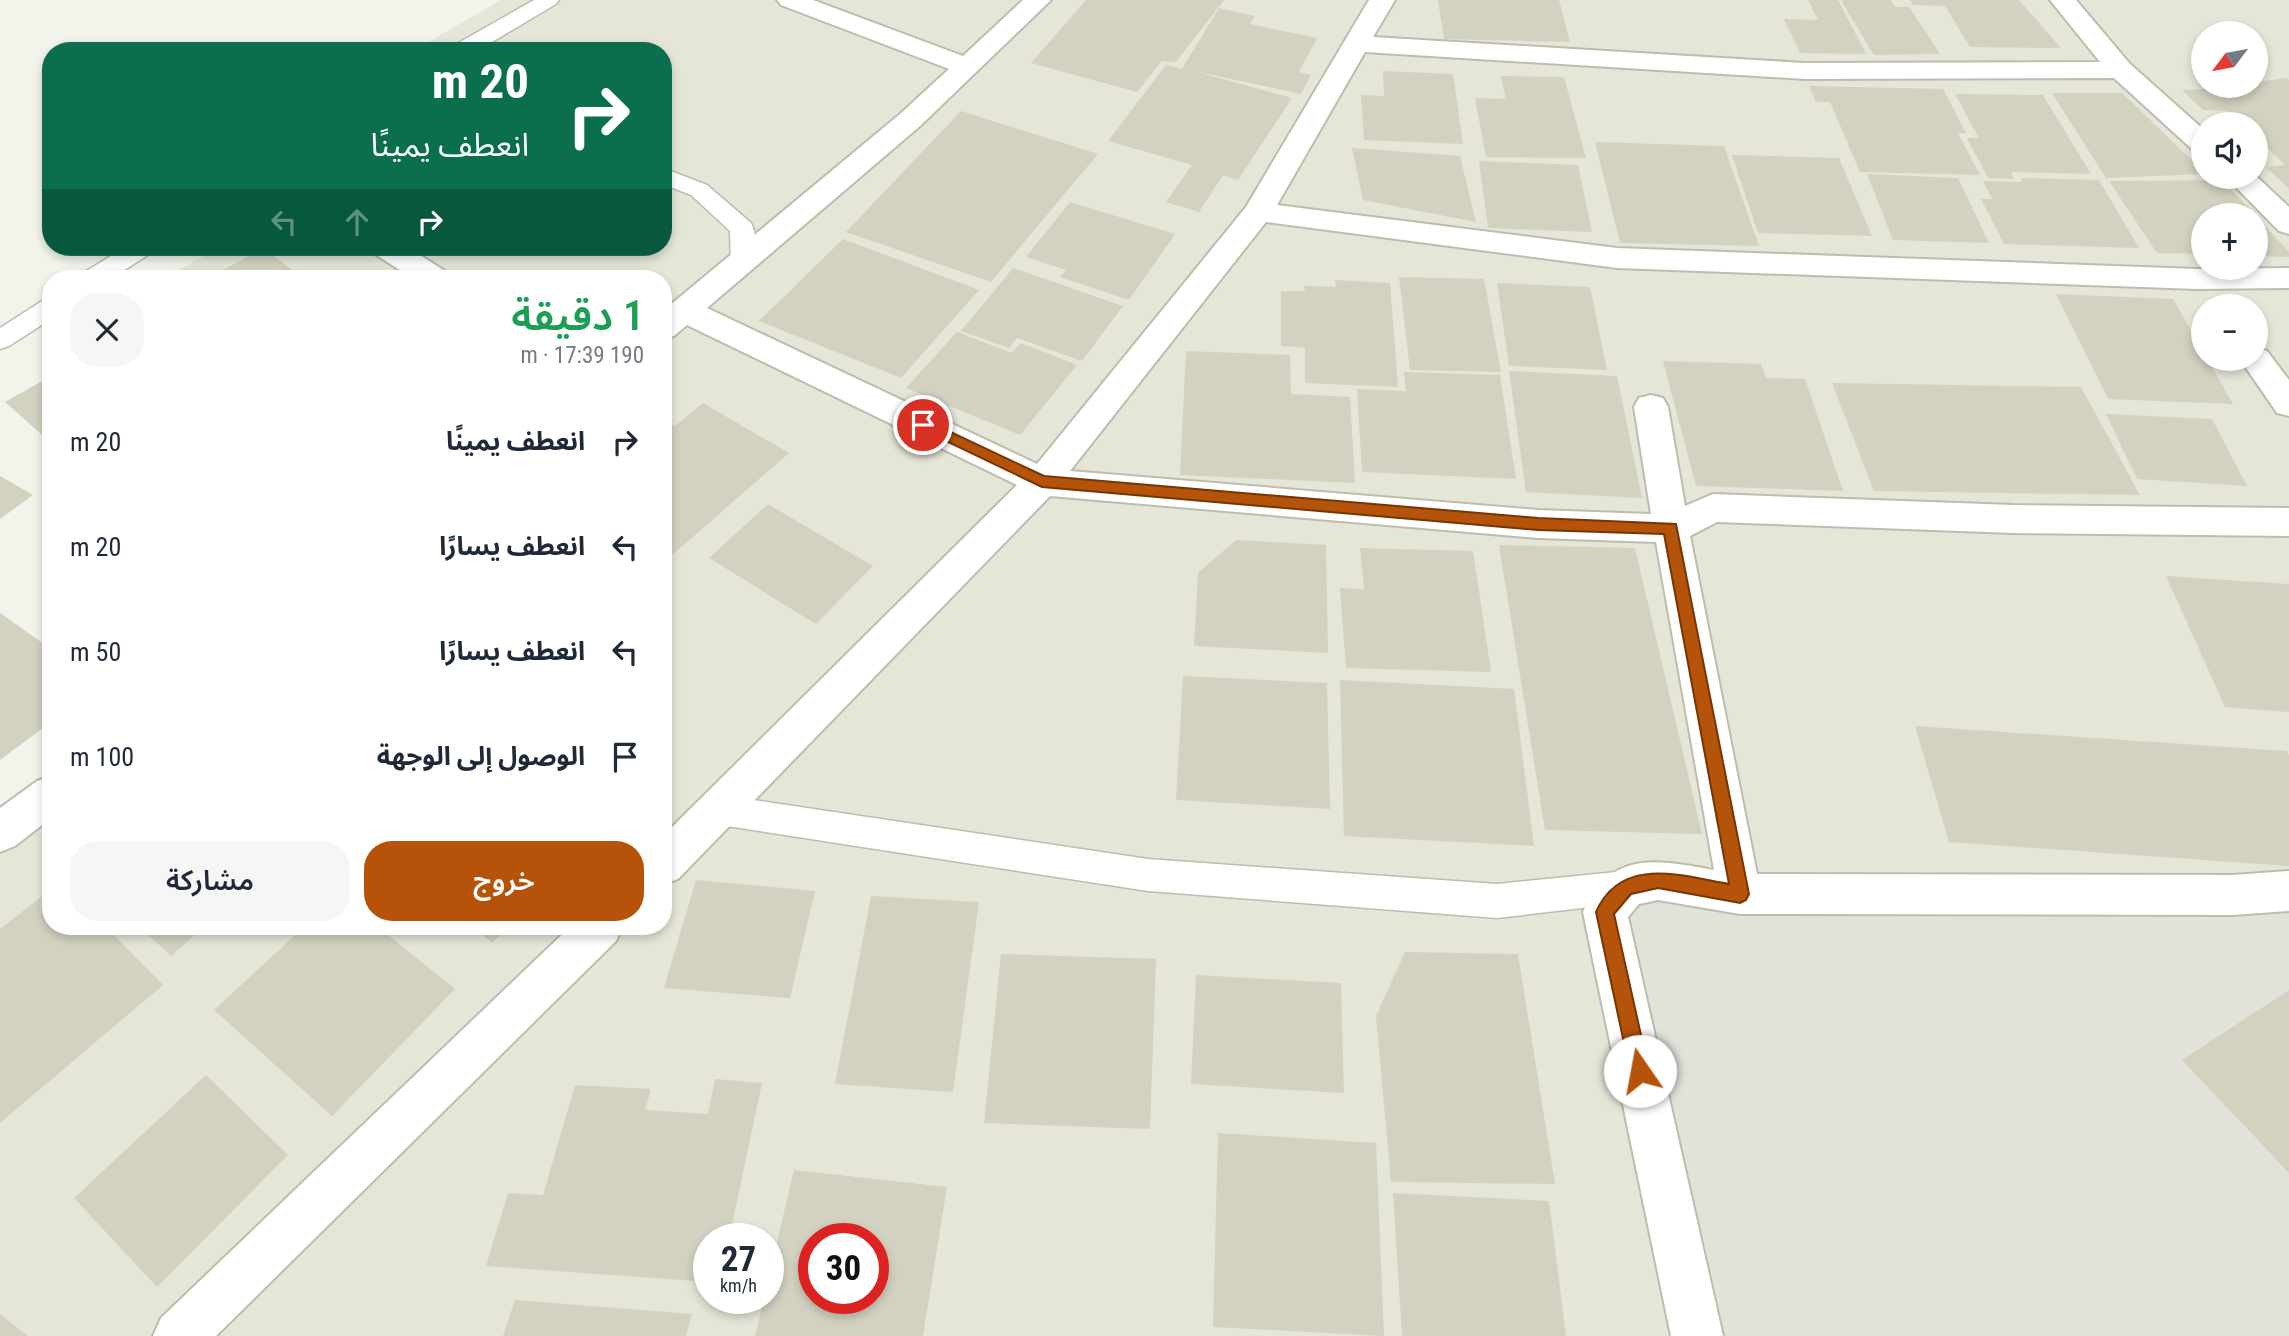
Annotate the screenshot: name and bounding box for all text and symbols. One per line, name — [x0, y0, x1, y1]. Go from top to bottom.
north arrow — [2191, 21, 2268, 98]
map controls — [2191, 21, 2268, 371]
text: 20 m — [432, 53, 529, 110]
icon: right — [553, 70, 644, 161]
button: sound — [2191, 112, 2268, 189]
text: انعطف يمينًا — [371, 126, 529, 164]
icon: left — [265, 203, 303, 241]
icon: ahead — [338, 203, 376, 241]
icon: right — [411, 203, 449, 241]
button: + — [2191, 203, 2268, 280]
text: 1 دقيقة — [511, 291, 644, 340]
button: close — [70, 293, 144, 367]
button: − — [2191, 294, 2268, 371]
text: 190 m · 17:39 — [520, 342, 644, 369]
pin — [893, 395, 953, 455]
icon: arrive — [904, 406, 942, 444]
icon: right — [606, 423, 644, 461]
text: انعطف يمينًا — [446, 426, 585, 456]
text: 20 m — [70, 427, 121, 457]
icon: left — [606, 528, 644, 566]
text: انعطف يسارًا — [439, 531, 585, 561]
text: 20 m — [70, 532, 121, 562]
icon: left — [606, 633, 644, 671]
text: انعطف يسارًا — [439, 636, 585, 666]
text: 50 m — [70, 637, 121, 667]
icon: arrive — [606, 738, 644, 776]
text: الوصول إلى الوجهة — [377, 741, 585, 771]
text: 100 m — [70, 742, 134, 772]
button: مشاركة — [70, 841, 350, 921]
button: خروج — [364, 841, 644, 921]
position arrow — [1603, 1034, 1677, 1108]
speed limit sign: 30 — [798, 1223, 889, 1314]
text: 27 — [721, 1239, 756, 1280]
text: km/h — [720, 1275, 757, 1296]

